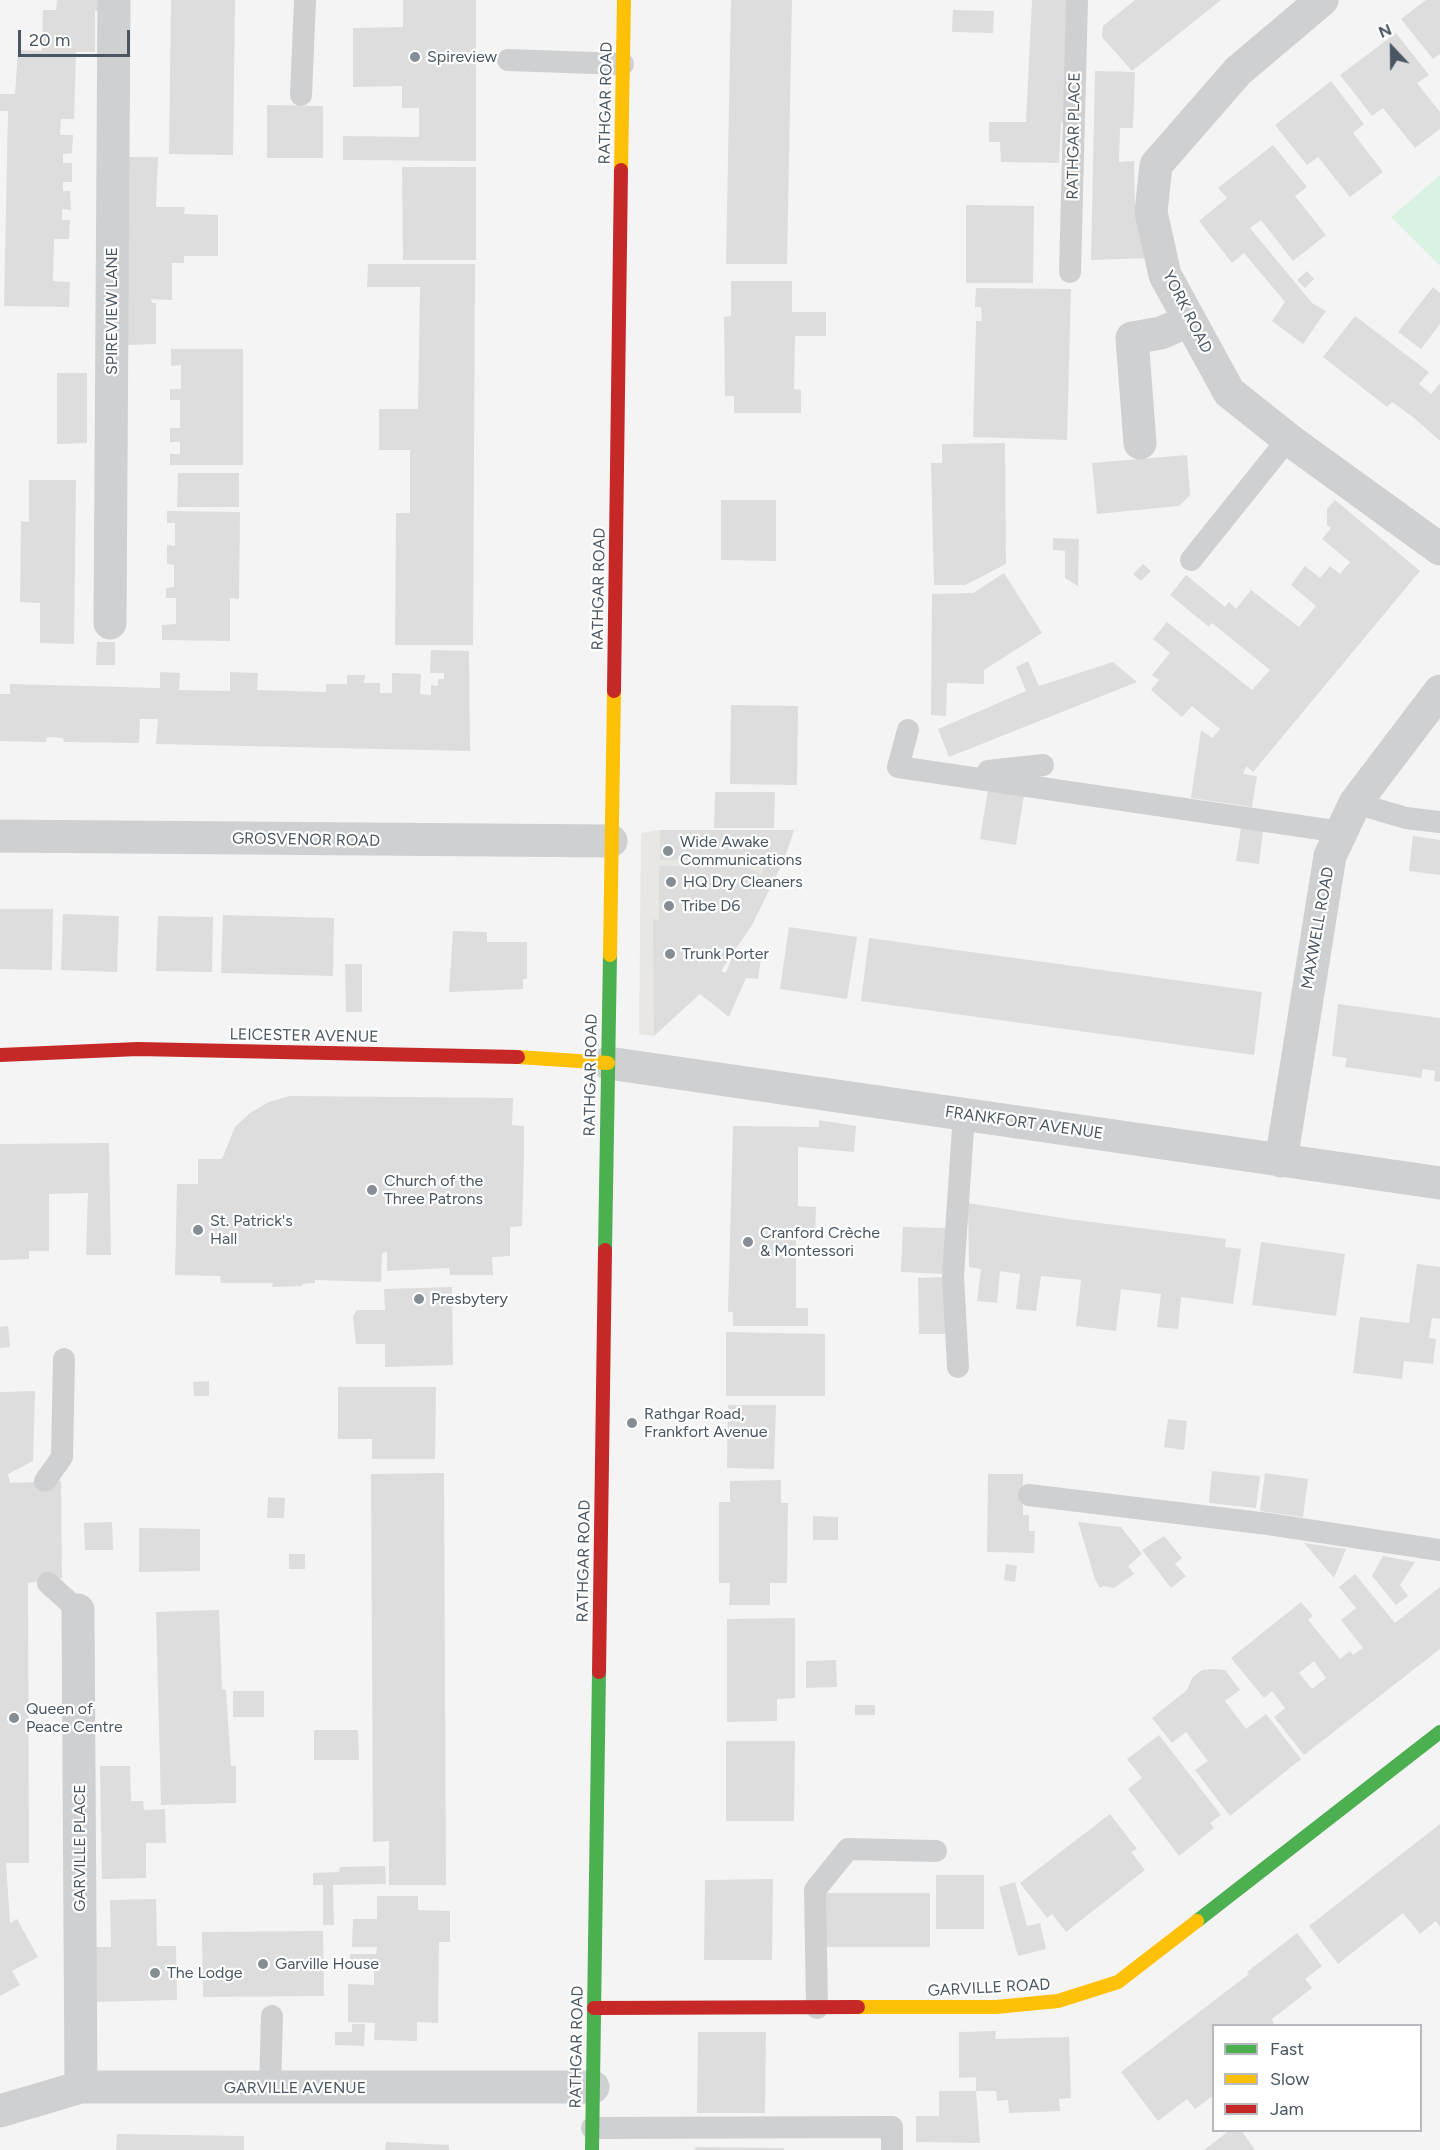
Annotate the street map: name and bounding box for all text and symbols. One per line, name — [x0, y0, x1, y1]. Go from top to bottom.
scale bar — [21, 18, 134, 56]
north arrow — [1362, 18, 1422, 78]
text: N — [1376, 20, 1394, 42]
text: 20 m — [29, 29, 70, 51]
street label: RATHGAR ROAD — [595, 42, 617, 164]
place label: Spireview — [427, 47, 497, 67]
marker: Spireview — [408, 50, 422, 64]
street label: RATHGAR PLACE — [1063, 72, 1085, 200]
street label: SPIREVIEW LANE — [102, 247, 122, 375]
street label: YORK ROAD — [1158, 268, 1216, 356]
street label: RATHGAR ROAD — [588, 528, 610, 650]
street label: GROSVENOR ROAD — [232, 829, 380, 851]
place label: Wide Awake Communications — [680, 832, 802, 870]
marker: Wide Awake Communications — [661, 844, 675, 858]
street label: MAXWELL ROAD — [1298, 865, 1338, 991]
place label: HQ Dry Cleaners — [683, 872, 803, 892]
marker: HQ Dry Cleaners — [664, 875, 678, 889]
place label: Tribe D6 — [681, 896, 740, 916]
marker: Tribe D6 — [662, 899, 676, 913]
place label: Trunk Porter — [682, 944, 769, 964]
marker: Trunk Porter — [663, 947, 677, 961]
street label: RATHGAR ROAD — [580, 1014, 602, 1136]
street label: LEICESTER AVENUE — [229, 1025, 379, 1047]
street label: FRANKFORT AVENUE — [944, 1102, 1104, 1144]
place label: Church of the Three Patrons — [384, 1171, 483, 1209]
marker: Church of the Three Patrons — [365, 1183, 379, 1197]
place label: St. Patrick's Hall — [210, 1211, 293, 1249]
marker: St. Patrick's Hall — [191, 1223, 205, 1237]
place label: Cranford Crèche & Montessori — [760, 1223, 880, 1261]
marker: Cranford Crèche & Montessori — [741, 1235, 755, 1249]
place label: Presbytery — [431, 1289, 508, 1309]
marker: Presbytery — [412, 1292, 426, 1306]
place label: Rathgar Road, Frankfort Avenue — [644, 1404, 767, 1442]
marker: Rathgar Road, Frankfort Avenue — [625, 1416, 639, 1430]
street label: RATHGAR ROAD — [573, 1500, 595, 1622]
place label: Queen of Peace Centre — [26, 1699, 123, 1737]
marker: Queen of Peace Centre — [7, 1711, 21, 1725]
street label: GARVILLE PLACE — [70, 1784, 90, 1912]
place label: Garville House — [275, 1954, 379, 1974]
marker: Garville House — [256, 1957, 270, 1971]
place label: The Lodge — [167, 1963, 243, 1983]
marker: The Lodge — [148, 1966, 162, 1980]
street label: GARVILLE ROAD — [927, 1975, 1051, 2001]
street label: RATHGAR ROAD — [566, 1986, 588, 2108]
legend — [1212, 2024, 1422, 2132]
text: Fast — [1270, 2038, 1304, 2060]
text: Slow — [1270, 2068, 1309, 2090]
street label: GARVILLE AVENUE — [224, 2078, 366, 2098]
text: Jam — [1270, 2098, 1304, 2120]

